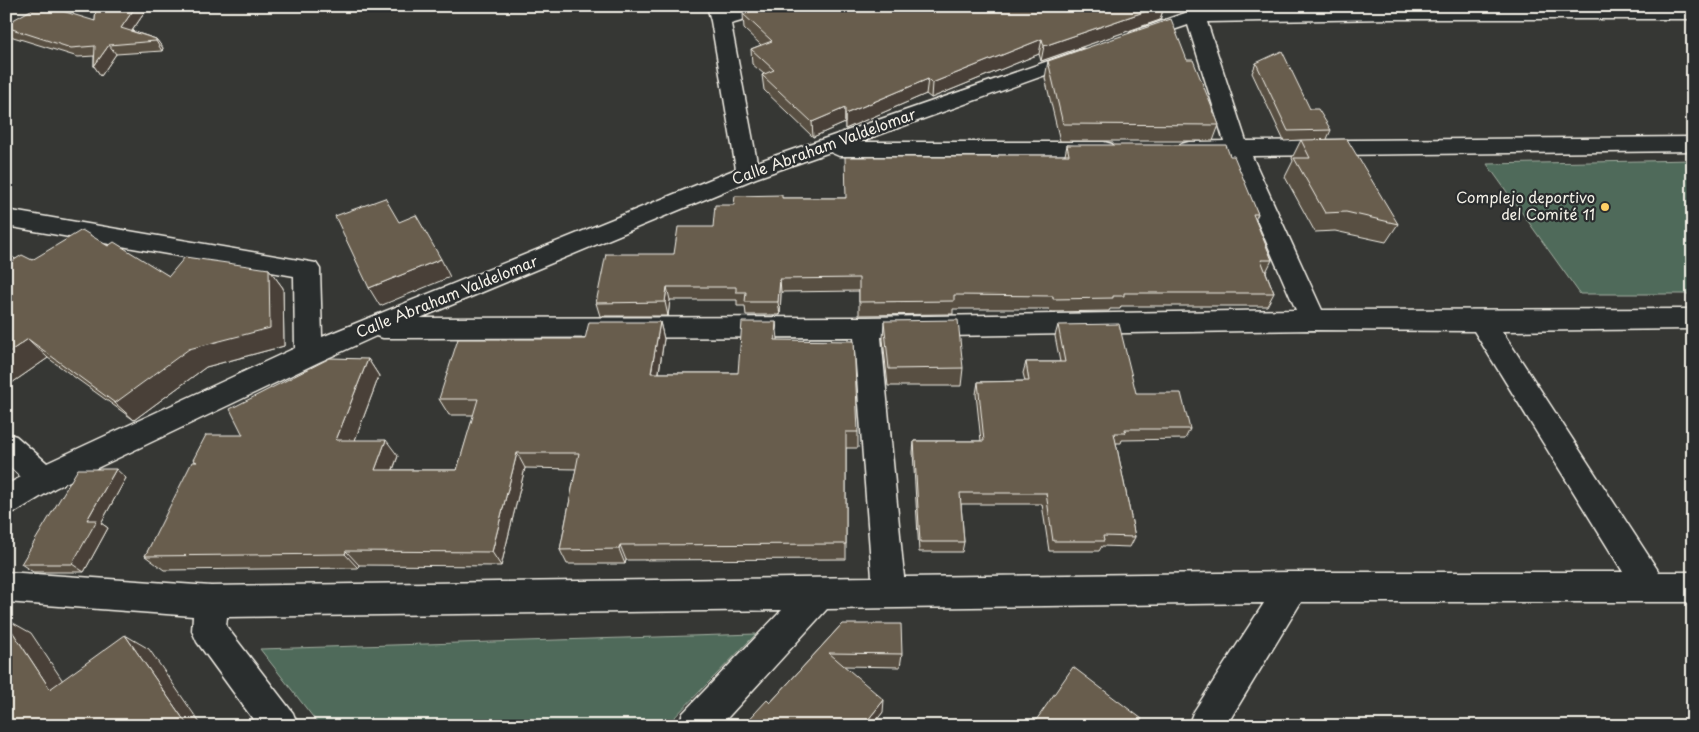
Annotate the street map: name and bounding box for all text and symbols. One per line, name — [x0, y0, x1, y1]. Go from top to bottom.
street label: Calle Abraham Valdelomar — [728, 101, 919, 190]
place label: Complejo deportivo del Comité 11 — [1456, 185, 1595, 225]
marker: Complejo deportivo del Comité 11 — [1599, 201, 1611, 213]
street label: Calle Abraham Valdelomar — [352, 248, 541, 343]

